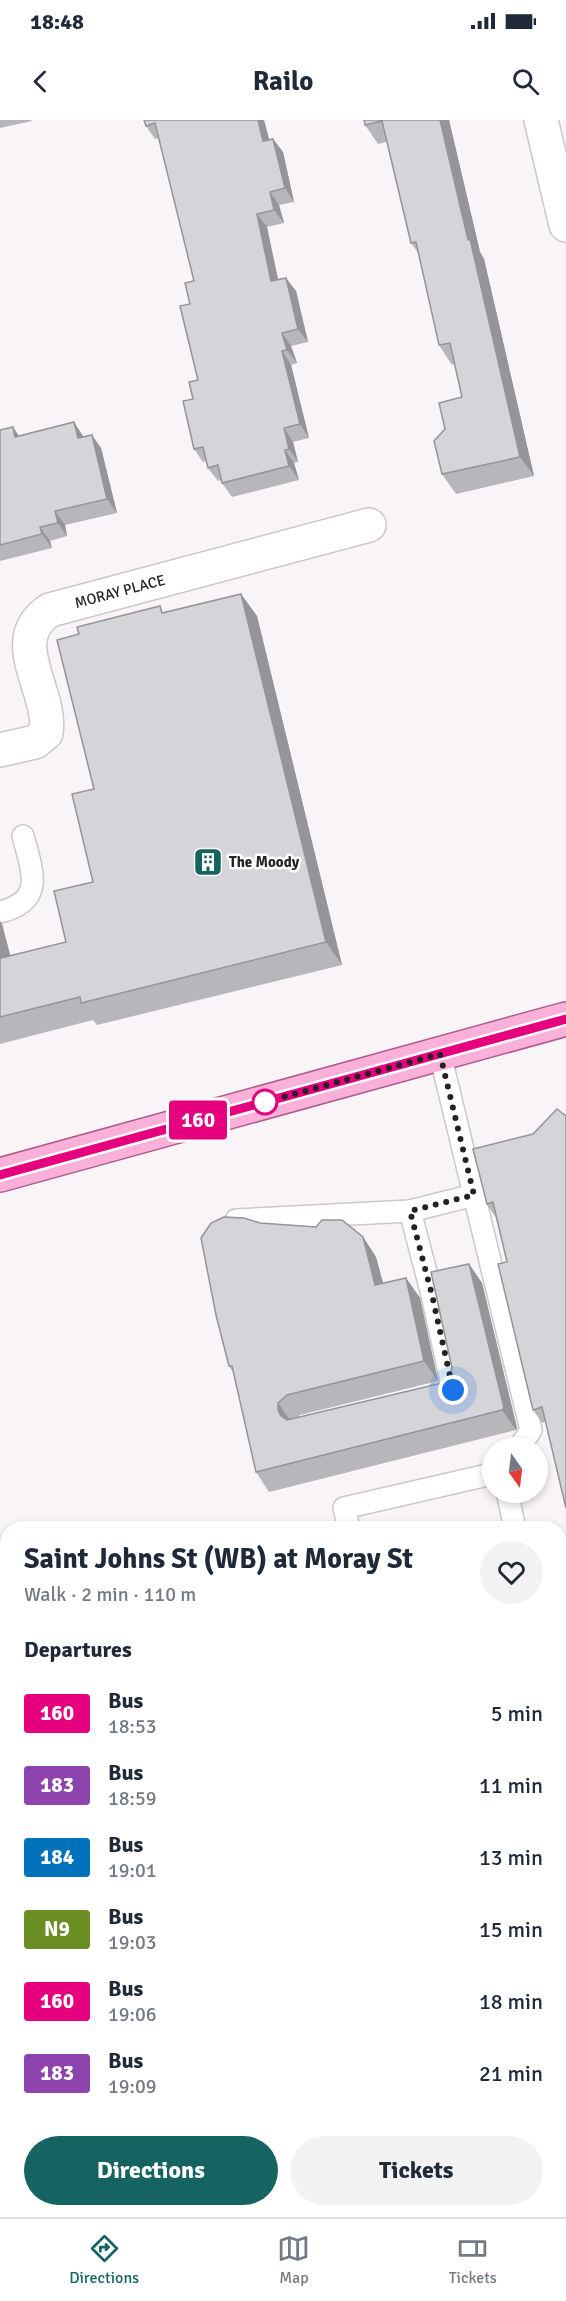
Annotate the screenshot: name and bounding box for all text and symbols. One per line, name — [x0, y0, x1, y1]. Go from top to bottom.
text: 18:48 — [30, 8, 84, 35]
icon: back — [24, 65, 57, 98]
text: Railo — [253, 65, 313, 98]
icon: search — [509, 65, 542, 98]
street label: MORAY PLACE — [73, 571, 167, 612]
building icon: The Moody — [192, 846, 224, 878]
place label: The Moody — [229, 853, 300, 871]
unlabelled marker — [252, 1089, 278, 1115]
line badge: 160 — [164, 1100, 232, 1140]
text: 160 — [181, 1107, 215, 1133]
your location — [438, 1375, 468, 1405]
north arrow — [482, 1437, 548, 1503]
map controls — [482, 1437, 548, 1503]
button: heart — [480, 1541, 543, 1604]
text: Saint Johns St (WB) at Moray St — [24, 1542, 413, 1576]
text: Walk · 2 min · 110 m — [24, 1582, 196, 1607]
text: Departures — [24, 1636, 132, 1663]
text: Bus — [108, 1687, 143, 1714]
text: 160 — [40, 1700, 74, 1726]
text: 5 min — [491, 1700, 543, 1727]
text: 18:53 — [108, 1714, 157, 1739]
text: Bus — [108, 1759, 143, 1786]
text: 183 — [40, 1772, 74, 1798]
text: 11 min — [479, 1772, 543, 1799]
text: 18:59 — [108, 1786, 157, 1811]
text: Bus — [108, 1831, 143, 1858]
text: 184 — [40, 1844, 74, 1870]
text: 13 min — [479, 1844, 543, 1871]
text: 19:01 — [108, 1858, 157, 1883]
text: Bus — [108, 1903, 143, 1930]
text: N9 — [44, 1916, 70, 1942]
text: 15 min — [479, 1916, 543, 1943]
text: 19:03 — [108, 1930, 157, 1955]
text: Bus — [108, 1975, 143, 2002]
text: 160 — [40, 1988, 74, 2014]
text: 18 min — [479, 1988, 543, 2015]
text: 19:06 — [108, 2002, 157, 2027]
text: Bus — [108, 2047, 143, 2074]
text: 183 — [40, 2060, 74, 2086]
text: 21 min — [479, 2060, 543, 2087]
text: 19:09 — [108, 2074, 157, 2099]
button: Directions — [24, 2136, 278, 2205]
button: Tickets — [290, 2136, 543, 2205]
tab: Directions — [69, 2232, 139, 2288]
tab: Map — [277, 2232, 310, 2288]
tab: Tickets — [449, 2232, 497, 2288]

